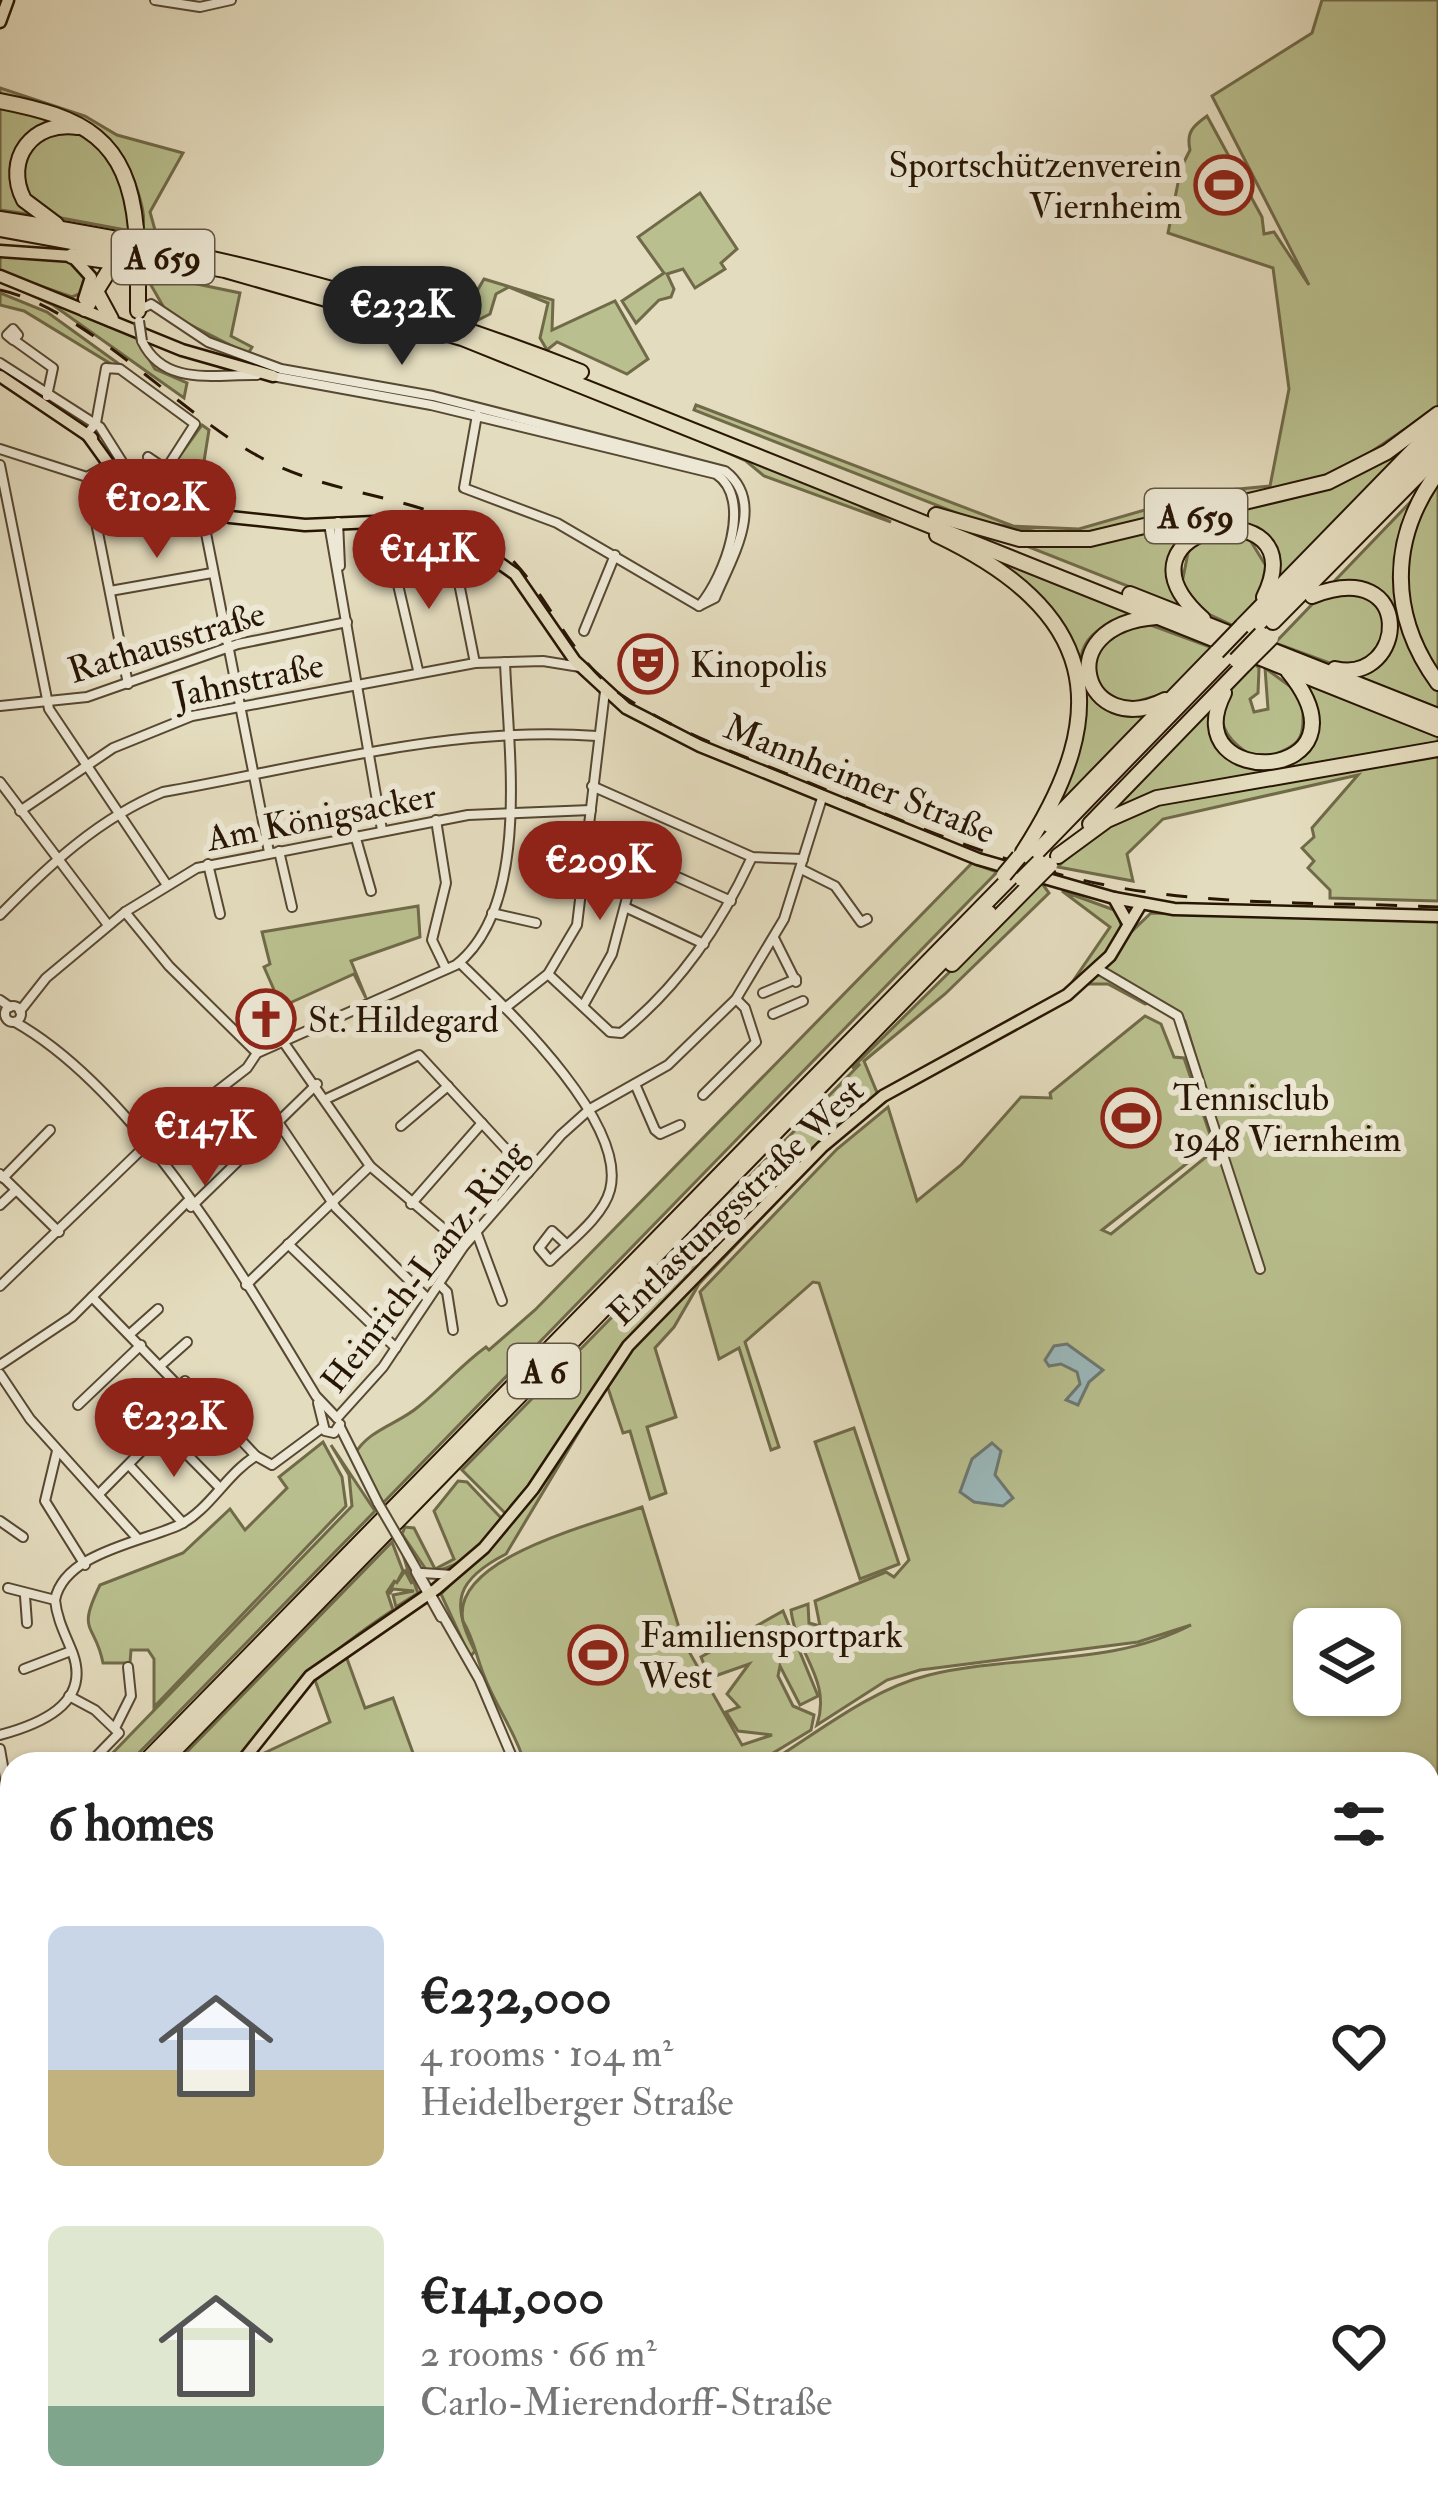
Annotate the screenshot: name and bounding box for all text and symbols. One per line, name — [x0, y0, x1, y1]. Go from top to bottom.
place label: Sportschützenverein Viernheim — [888, 143, 1182, 229]
sports icon: Sportschützenverein Viernheim — [1193, 154, 1255, 216]
road number: A 659 — [112, 230, 214, 284]
pin: €232K — [318, 266, 486, 368]
text: €232K — [350, 280, 454, 329]
pin: €102K — [73, 459, 241, 561]
text: €102K — [105, 473, 209, 522]
road number: A 659 — [1145, 489, 1247, 543]
pin: €141K — [345, 510, 513, 612]
text: €141K — [380, 524, 478, 573]
street label: Rathausstraße — [63, 591, 270, 694]
theatre icon: Kinopolis — [617, 633, 679, 695]
street label: Jahnstraße — [168, 643, 328, 719]
place label: Kinopolis — [690, 643, 827, 688]
street label: Mannheimer Straße — [717, 705, 1002, 854]
street label: Am Königsacker — [202, 773, 440, 862]
pin: €209K — [516, 821, 684, 923]
text: €209K — [545, 835, 655, 884]
church icon: St. Hildegard — [235, 988, 297, 1050]
place label: St. Hildegard — [308, 998, 499, 1043]
street label: Entlastungsstraße West — [599, 1069, 873, 1336]
place label: Tennisclub 1948 Viernheim — [1173, 1076, 1401, 1162]
pin: €147K — [121, 1087, 289, 1189]
sports icon: Tennisclub 1948 Viernheim — [1100, 1087, 1162, 1149]
text: €147K — [154, 1101, 256, 1150]
street label: Heinrich-Lanz-Ring — [312, 1131, 537, 1402]
road number: A 6 — [508, 1344, 580, 1398]
pin: €232K — [90, 1378, 258, 1480]
text: €232K — [122, 1392, 226, 1441]
map controls — [1293, 1608, 1401, 1716]
button: layers — [1293, 1608, 1401, 1716]
place label: Familiensportpark West — [639, 1613, 903, 1699]
sports icon: Familiensportpark West — [567, 1624, 629, 1686]
icon: filters — [1326, 1791, 1392, 1857]
text: 6 homes — [48, 1792, 214, 1856]
text: €232,000 — [420, 1965, 612, 2029]
icon: home — [144, 1974, 288, 2118]
icon: heart — [1326, 2013, 1392, 2079]
text: 4 rooms · 104 m² — [420, 2029, 673, 2078]
text: Heidelberger Straße — [420, 2078, 734, 2127]
text: €141,000 — [420, 2265, 604, 2329]
icon: home — [144, 2274, 288, 2418]
icon: heart — [1326, 2313, 1392, 2379]
text: 2 rooms · 66 m² — [420, 2329, 656, 2378]
text: Carlo-Mierendorff-Straße — [420, 2378, 832, 2427]

